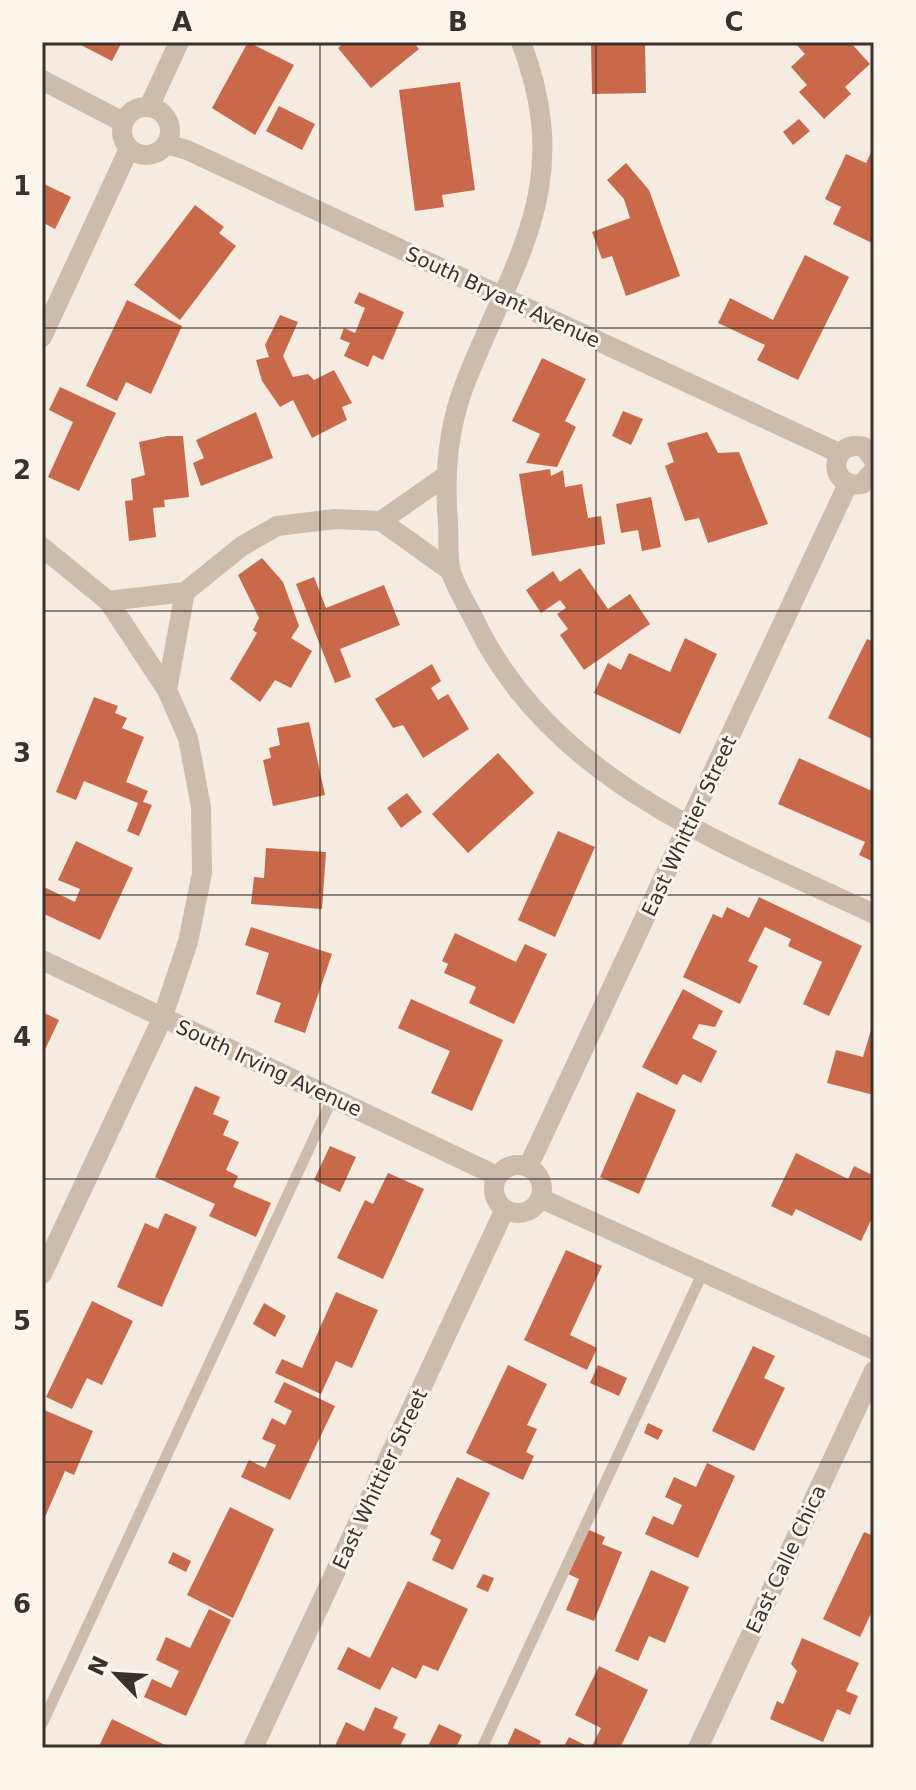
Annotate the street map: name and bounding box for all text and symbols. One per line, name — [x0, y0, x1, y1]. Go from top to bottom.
text: A — [172, 7, 192, 37]
text: B — [448, 7, 468, 37]
text: C — [724, 7, 744, 37]
text: 1 — [13, 171, 31, 201]
street label: South Bryant Avenue — [402, 241, 604, 353]
text: 2 — [13, 455, 31, 485]
street label: East Whittier Street — [637, 732, 741, 920]
text: 3 — [13, 738, 31, 768]
street label: South Irving Avenue — [172, 1014, 366, 1122]
text: 4 — [13, 1022, 31, 1052]
text: 5 — [13, 1306, 31, 1336]
street label: East Whittier Street — [328, 1385, 432, 1573]
street label: East Calle Chica — [741, 1481, 831, 1637]
text: 6 — [13, 1589, 31, 1619]
north arrow — [76, 1634, 156, 1714]
text: N — [83, 1652, 114, 1679]

